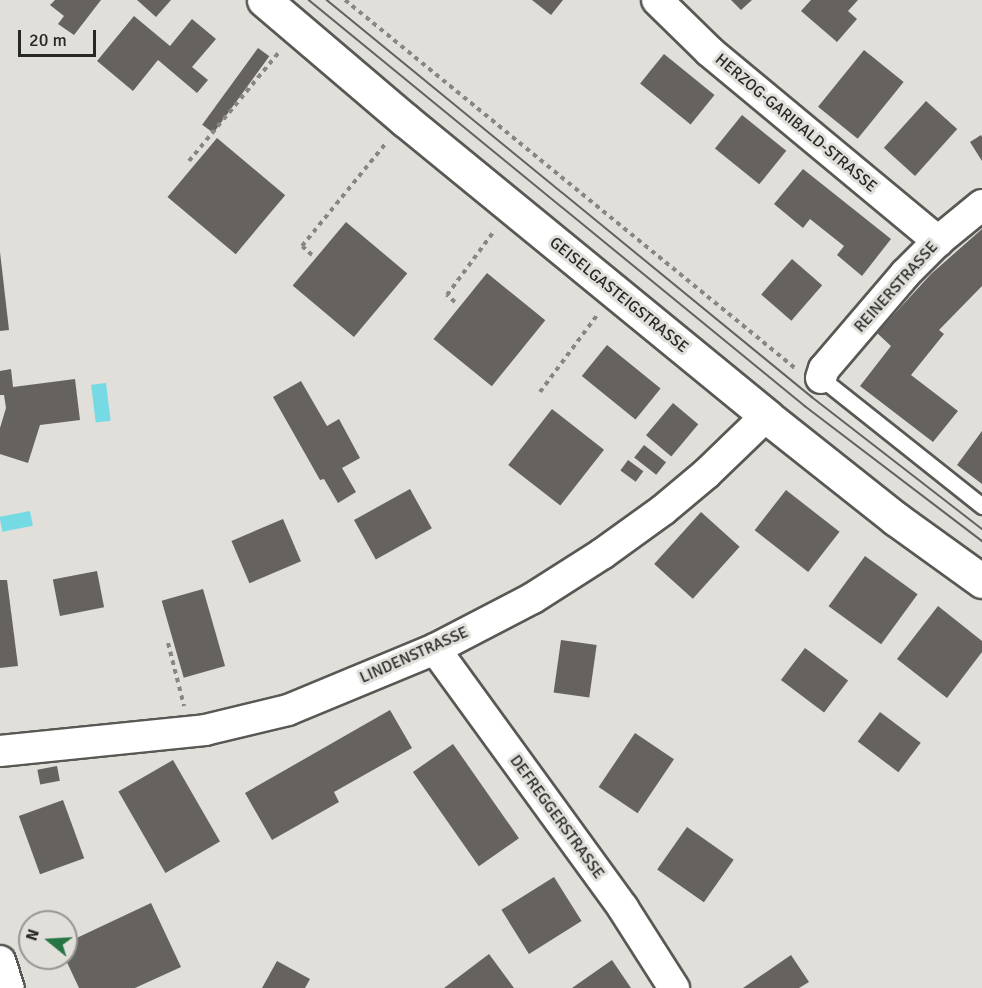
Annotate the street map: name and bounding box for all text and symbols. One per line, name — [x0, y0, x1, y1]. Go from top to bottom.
scale bar — [21, 18, 99, 56]
text: 20 m — [29, 29, 67, 51]
street label: HERZOG-GARIBALD-STRASSE — [711, 50, 881, 196]
street label: GEISELGASTEIGSTRASSE — [546, 233, 692, 357]
street label: REINERSTRASSE — [850, 238, 942, 336]
street label: LINDENSTRASSE — [357, 623, 471, 687]
street label: DEFREGGERSTRASSE — [506, 751, 608, 883]
north arrow — [18, 910, 78, 970]
text: N — [22, 927, 44, 943]

